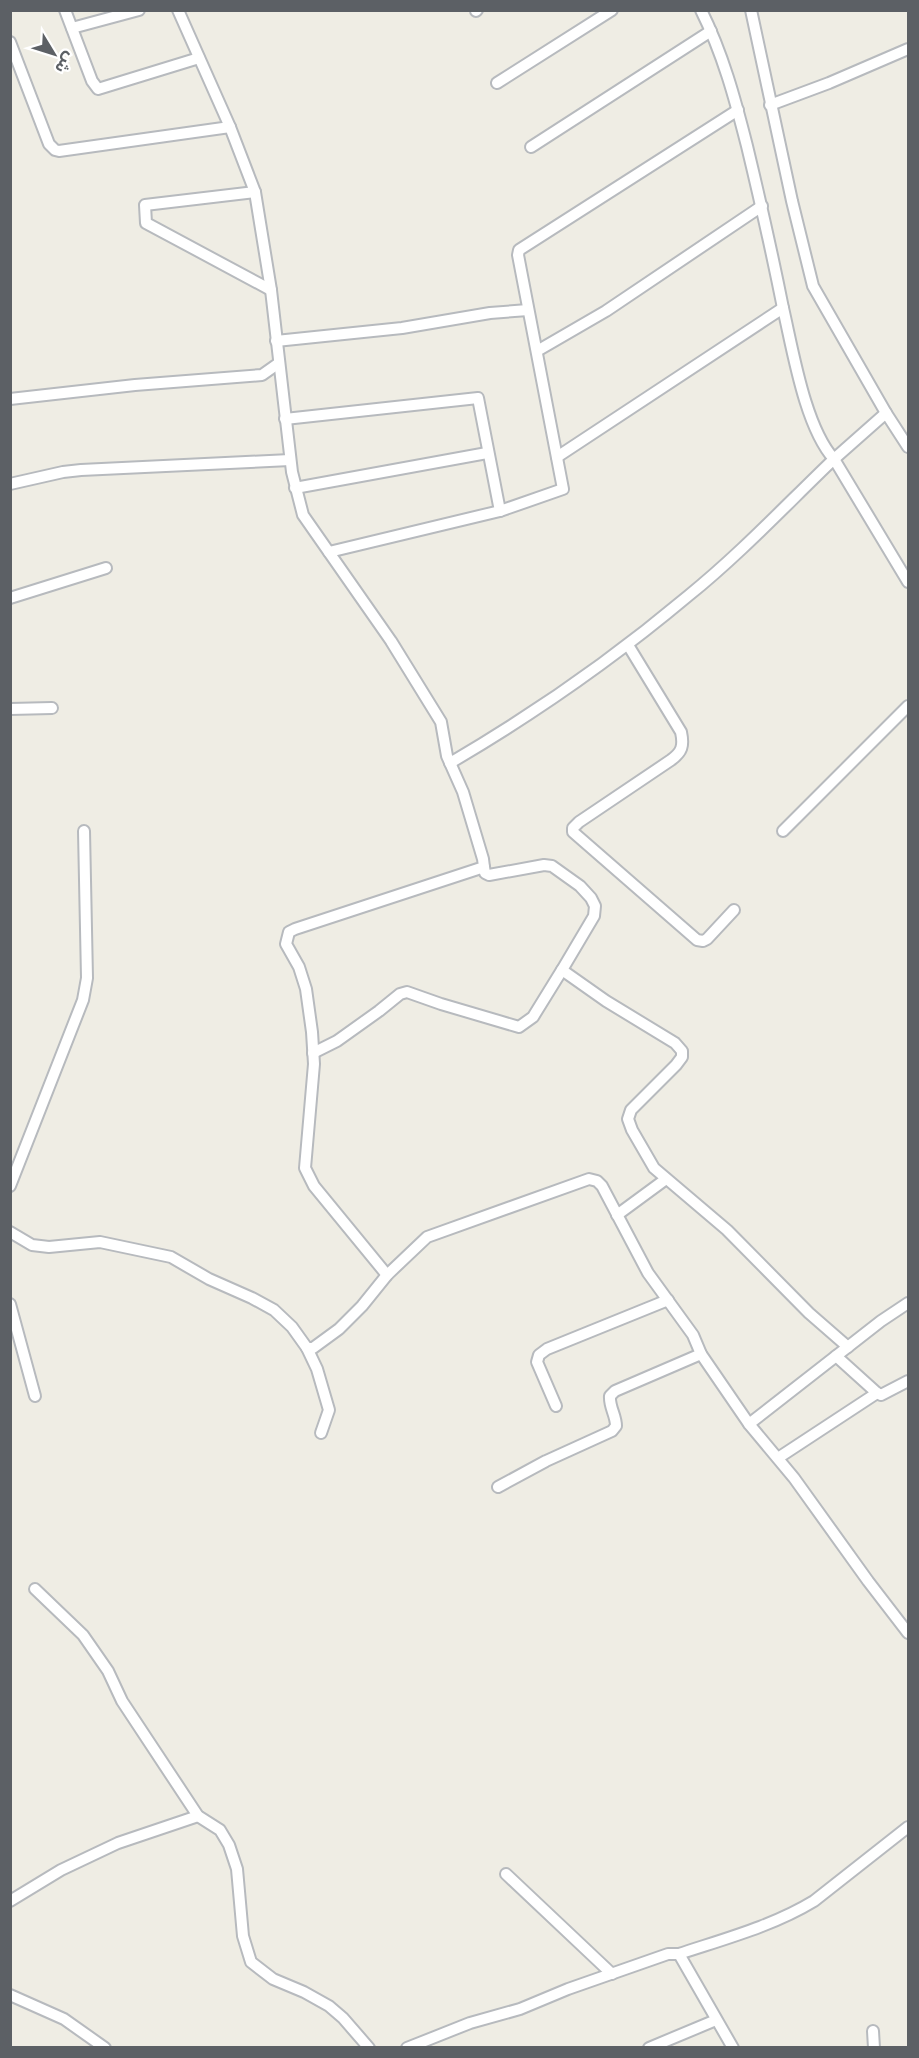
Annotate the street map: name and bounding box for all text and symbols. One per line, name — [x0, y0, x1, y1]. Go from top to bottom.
north arrow — [24, 24, 84, 84]
text: ش — [50, 47, 79, 77]

